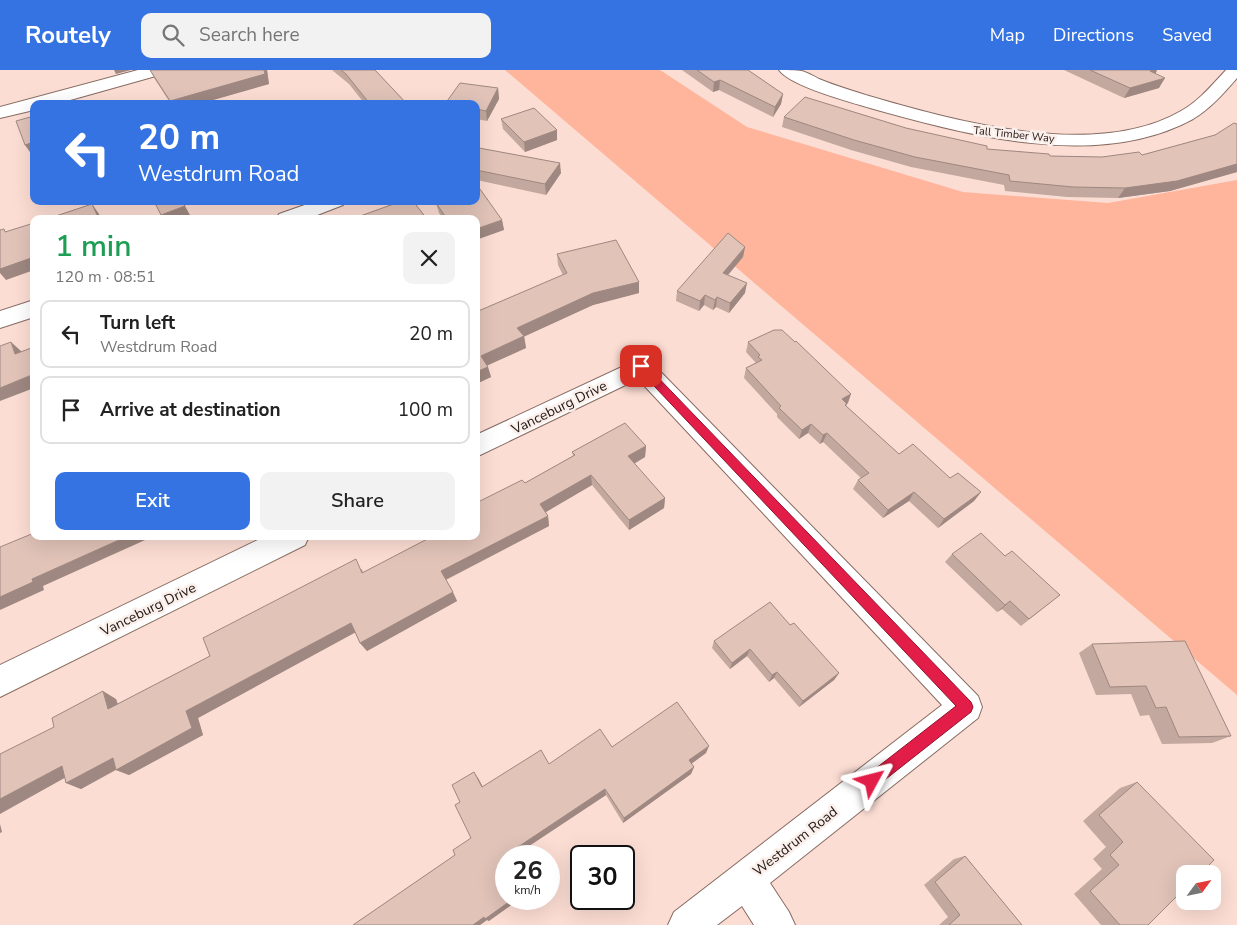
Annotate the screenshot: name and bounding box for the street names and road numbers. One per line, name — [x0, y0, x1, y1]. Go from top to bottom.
street label: Tall Timber Way — [973, 123, 1056, 146]
street label: Vanceburg Drive — [507, 376, 610, 439]
street label: Vanceburg Drive — [96, 578, 199, 641]
street label: Westdrum Road — [749, 802, 842, 881]

